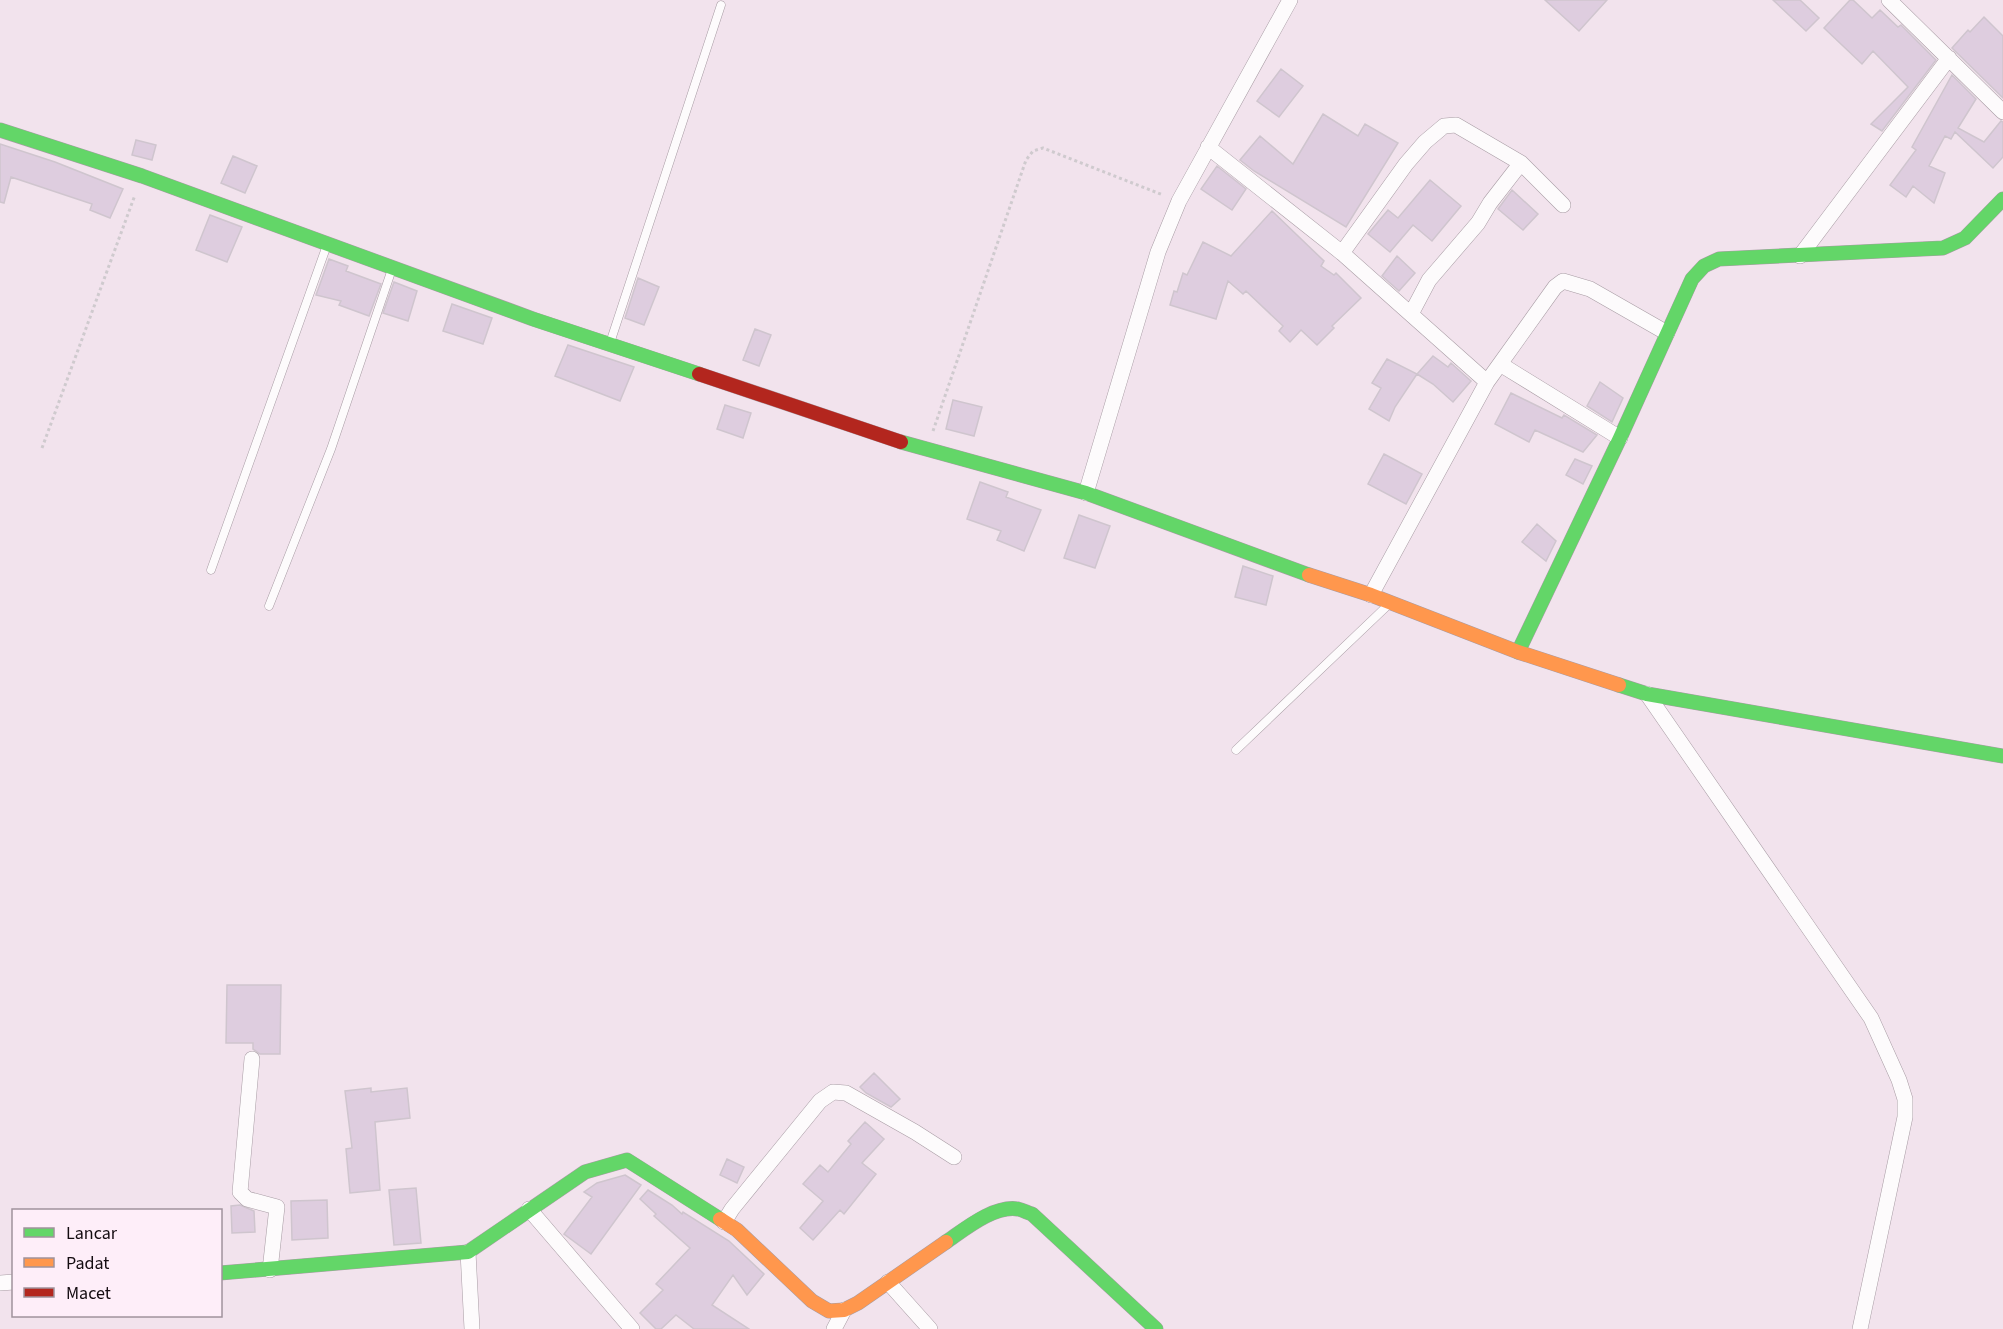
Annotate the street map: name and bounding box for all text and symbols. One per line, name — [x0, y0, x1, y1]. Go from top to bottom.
legend — [12, 1209, 222, 1317]
text: Lancar — [66, 1221, 118, 1246]
text: Padat — [66, 1251, 109, 1276]
text: Macet — [66, 1281, 111, 1306]

